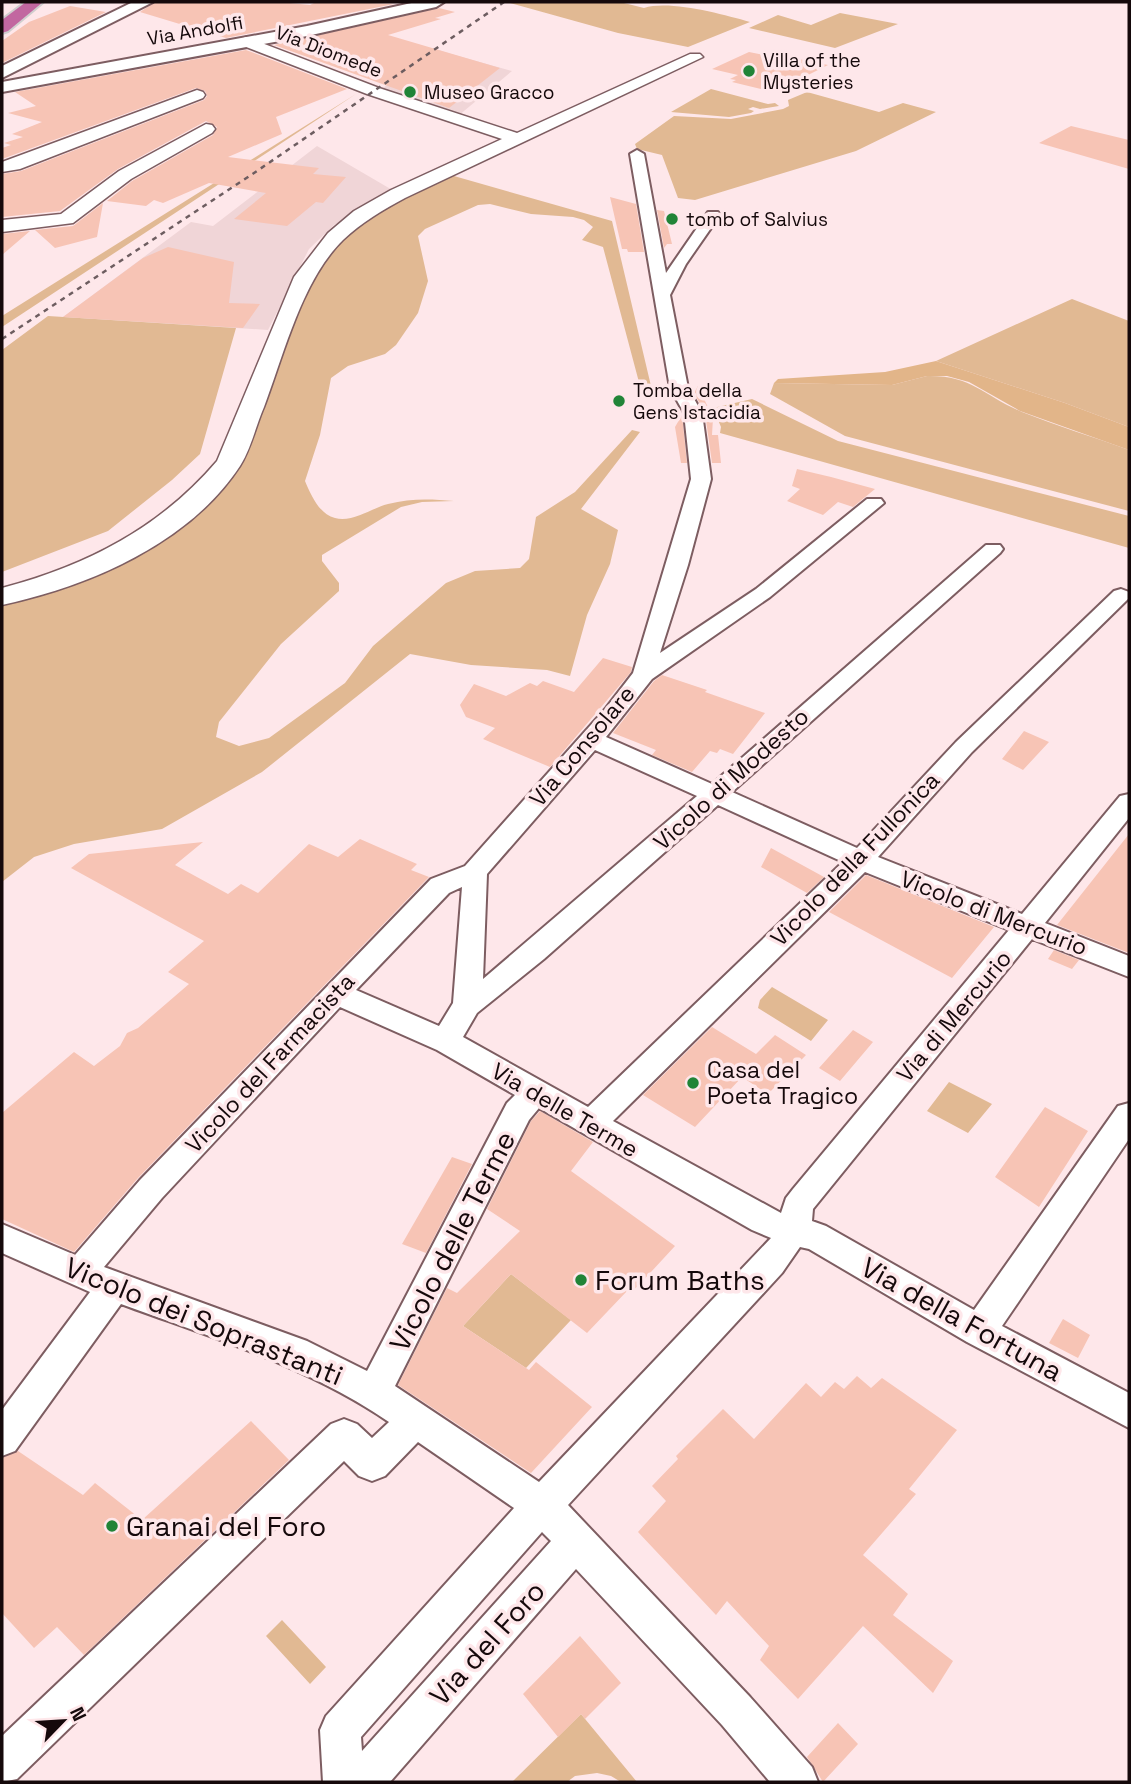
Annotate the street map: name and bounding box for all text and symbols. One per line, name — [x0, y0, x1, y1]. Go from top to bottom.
street label: Via Andolfi — [145, 10, 245, 51]
street label: Via Diomede — [272, 20, 386, 83]
place label: Villa of the Mysteries — [763, 48, 861, 95]
marker: Villa of the Mysteries — [741, 63, 757, 79]
place label: Museo Gracco — [424, 80, 554, 105]
marker: Museo Gracco — [402, 84, 418, 100]
place label: tomb of Salvius — [686, 207, 828, 232]
marker: tomb of Salvius — [664, 211, 680, 227]
place label: Tomba della Gens Istacidia — [633, 378, 761, 425]
marker: Tomba della Gens Istacidia — [611, 393, 627, 409]
street label: Via Consolare — [523, 679, 641, 813]
street label: Vicolo di Modesto — [647, 701, 815, 857]
street label: Vicolo della Fullonica — [764, 765, 946, 953]
street label: Vicolo di Mercurio — [896, 864, 1092, 962]
street label: Via di Mercurio — [890, 944, 1018, 1088]
street label: Vicolo del Farmacista — [179, 967, 361, 1159]
place label: Casa del Poeta Tragico — [707, 1055, 858, 1111]
street label: Via delle Terme — [486, 1056, 644, 1164]
marker: Casa del Poeta Tragico — [685, 1075, 701, 1091]
street label: Vicolo delle Terme — [381, 1125, 523, 1357]
street label: Vicolo dei Soprastanti — [60, 1249, 348, 1393]
street label: Via della Fortuna — [855, 1249, 1069, 1389]
place label: Forum Baths — [595, 1262, 765, 1298]
marker: Forum Baths — [573, 1272, 589, 1288]
place label: Granai del Foro — [126, 1508, 326, 1544]
marker: Granai del Foro — [104, 1518, 120, 1534]
street label: Via del Foro — [422, 1573, 552, 1713]
north arrow — [28, 1686, 98, 1756]
text: N — [64, 1703, 92, 1725]

